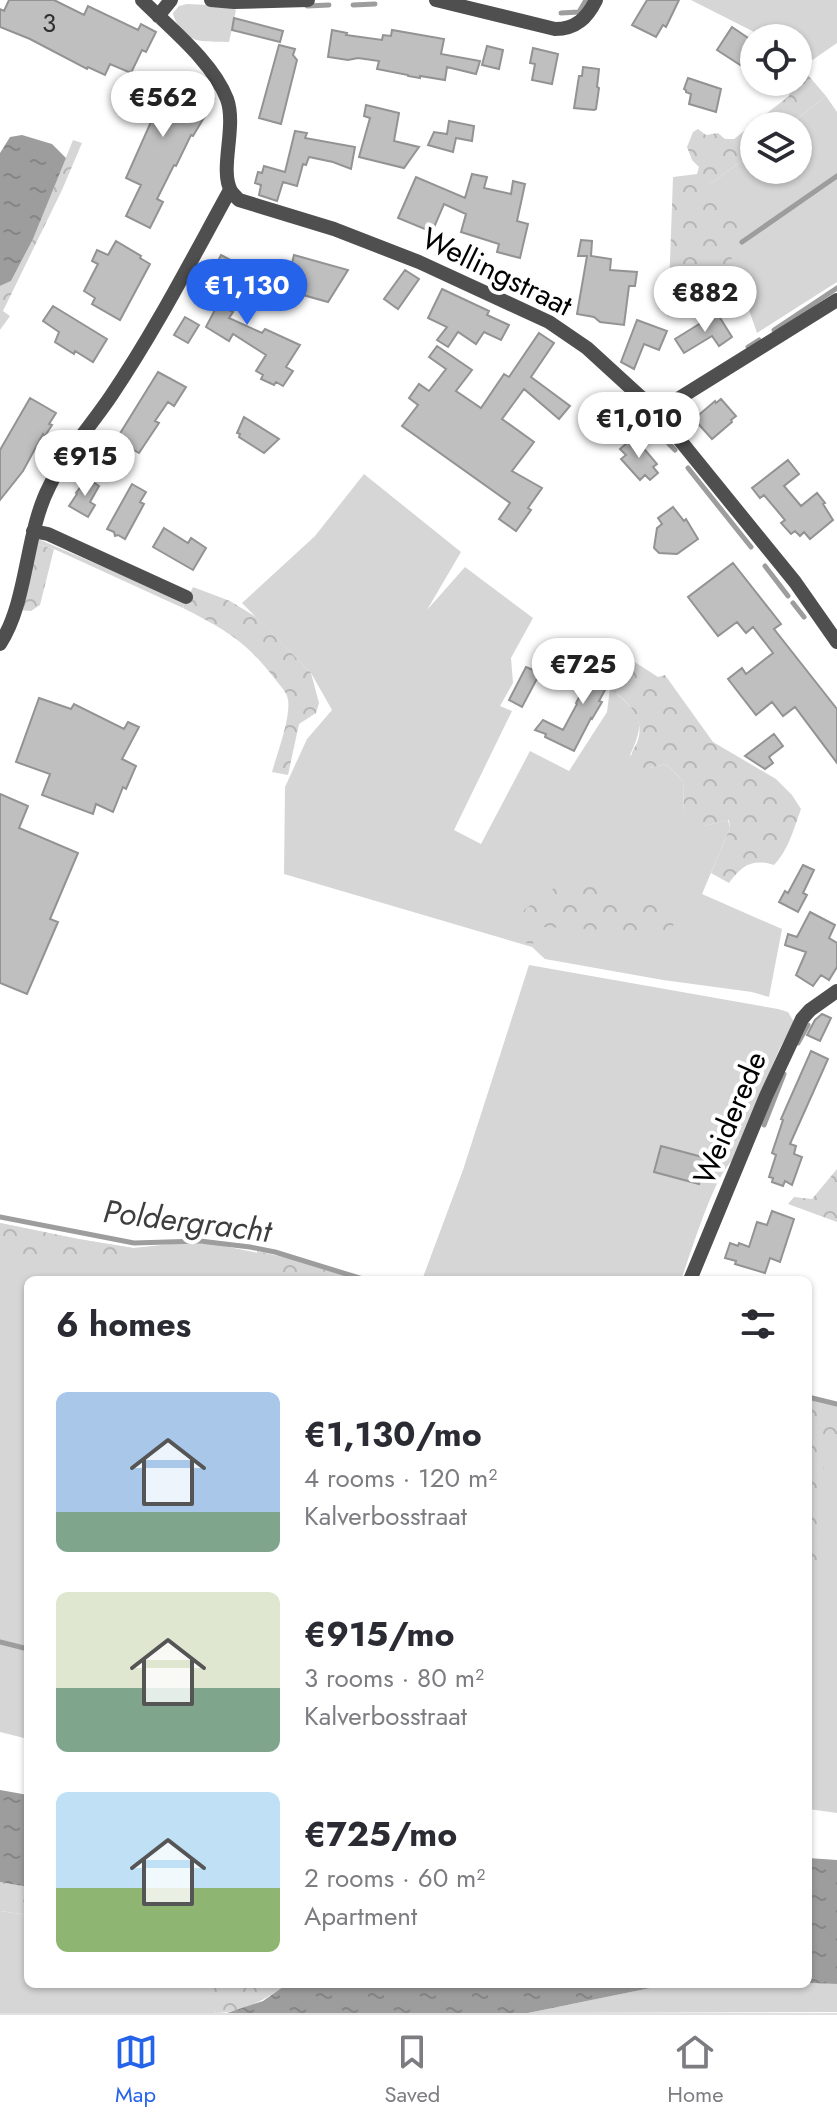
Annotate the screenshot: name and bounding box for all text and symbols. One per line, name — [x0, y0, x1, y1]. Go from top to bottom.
house number: 3 — [42, 4, 56, 42]
map controls — [740, 24, 812, 184]
button: locate — [740, 24, 812, 96]
pin: €562 — [116, 71, 210, 139]
text: €562 — [129, 78, 197, 116]
button: layers — [740, 112, 812, 184]
street label: Wellingstraat — [415, 217, 581, 327]
pin: €1,130 — [182, 259, 312, 327]
text: €1,130 — [204, 266, 290, 304]
pin: €882 — [658, 266, 752, 334]
text: €882 — [672, 273, 738, 311]
pin: €1,010 — [574, 392, 704, 460]
text: €1,010 — [596, 399, 682, 437]
pin: €915 — [38, 430, 132, 498]
text: €915 — [53, 437, 117, 475]
pin: €725 — [536, 638, 630, 706]
text: €725 — [550, 645, 616, 683]
street label: Weiderede — [682, 1045, 777, 1191]
water label: Poldergracht — [100, 1188, 276, 1254]
text: 6 homes — [56, 1300, 191, 1349]
icon: filters — [736, 1302, 780, 1346]
text: €1,130/mo — [304, 1410, 482, 1459]
icon: home — [120, 1424, 216, 1520]
text: 4 rooms · 120 m² — [304, 1459, 497, 1497]
text: Kalverbosstraat — [304, 1497, 467, 1535]
text: €915/mo — [304, 1610, 454, 1659]
icon: home — [120, 1624, 216, 1720]
text: 3 rooms · 80 m² — [304, 1659, 484, 1697]
text: Kalverbosstraat — [304, 1697, 467, 1735]
text: €725/mo — [304, 1810, 457, 1859]
icon: home — [120, 1824, 216, 1920]
text: 2 rooms · 60 m² — [304, 1859, 485, 1897]
text: Apartment — [304, 1897, 417, 1935]
tab: Map — [114, 2030, 158, 2110]
tab: Saved — [385, 2030, 440, 2110]
tab: Home — [667, 2030, 723, 2110]

